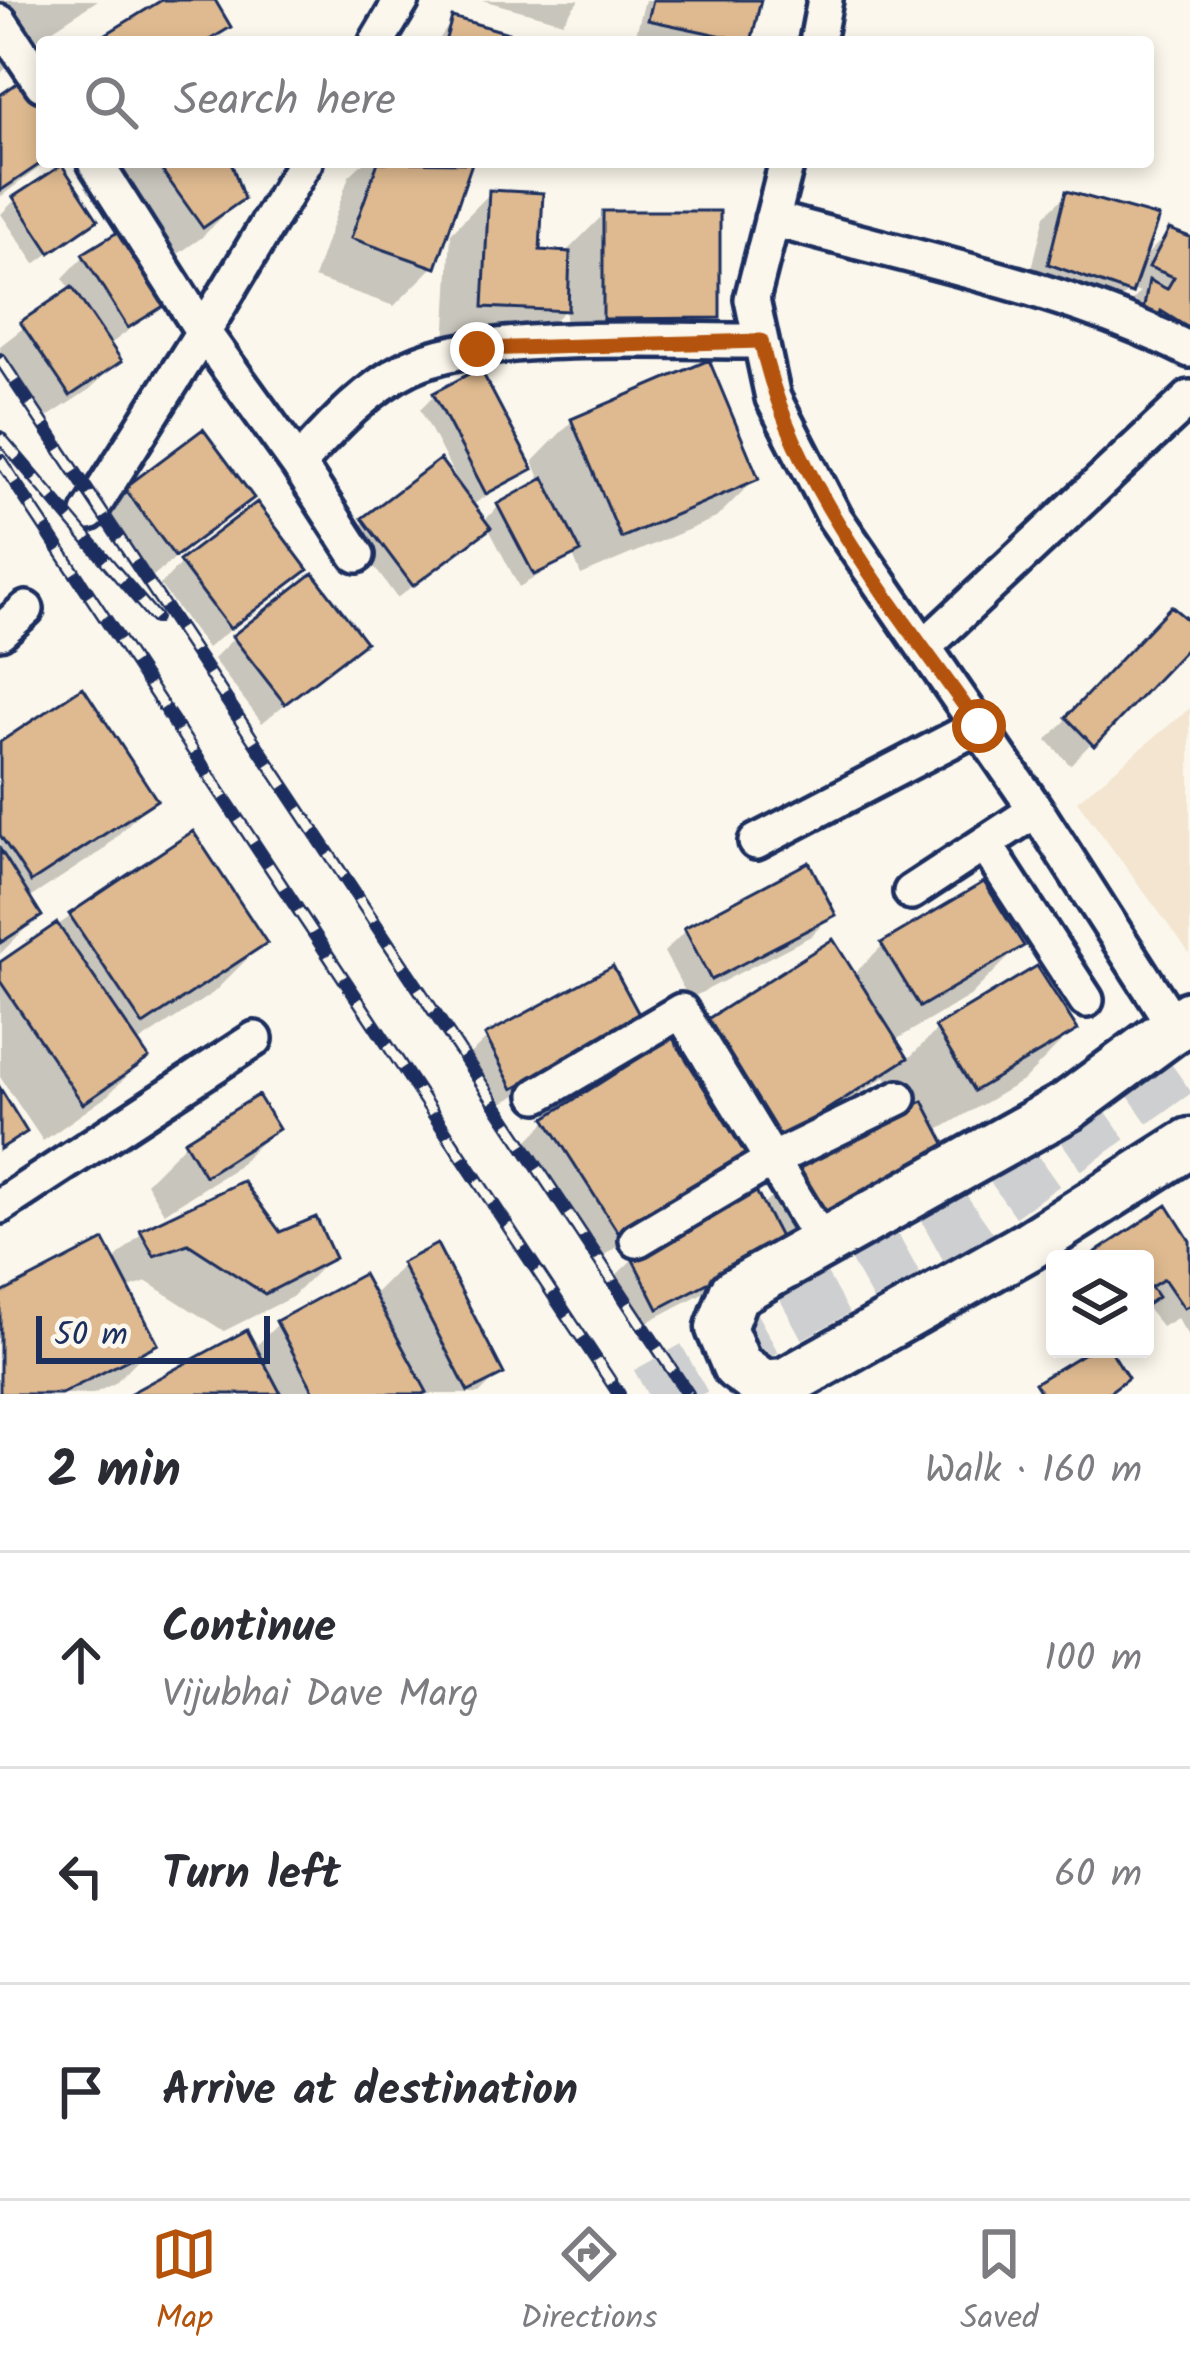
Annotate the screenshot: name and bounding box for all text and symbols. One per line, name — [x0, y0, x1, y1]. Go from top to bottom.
search box — [36, 36, 1154, 168]
text: Search here — [174, 66, 396, 138]
icon: search — [78, 69, 144, 135]
route end — [450, 322, 504, 376]
route start — [952, 699, 1006, 753]
map controls — [1046, 1250, 1154, 1358]
button: layers — [1046, 1250, 1154, 1358]
scale bar — [36, 1310, 270, 1363]
text: 50 m — [54, 1310, 128, 1363]
text: 2 min — [48, 1432, 181, 1513]
text: Walk · 160 m — [925, 1441, 1142, 1503]
text: Continue — [162, 1593, 336, 1665]
icon: ahead — [48, 1627, 114, 1693]
text: 100 m — [1044, 1629, 1142, 1691]
text: Vijubhai Dave Marg — [162, 1665, 479, 1727]
text: Turn left — [162, 1840, 341, 1912]
icon: left — [48, 1843, 114, 1909]
text: 60 m — [1054, 1845, 1142, 1907]
text: Arrive at destination — [162, 2056, 578, 2128]
icon: arrive — [48, 2059, 114, 2125]
tab: Map — [151, 2221, 217, 2346]
tab: Directions — [520, 2221, 657, 2346]
tab: Saved — [960, 2221, 1039, 2346]

